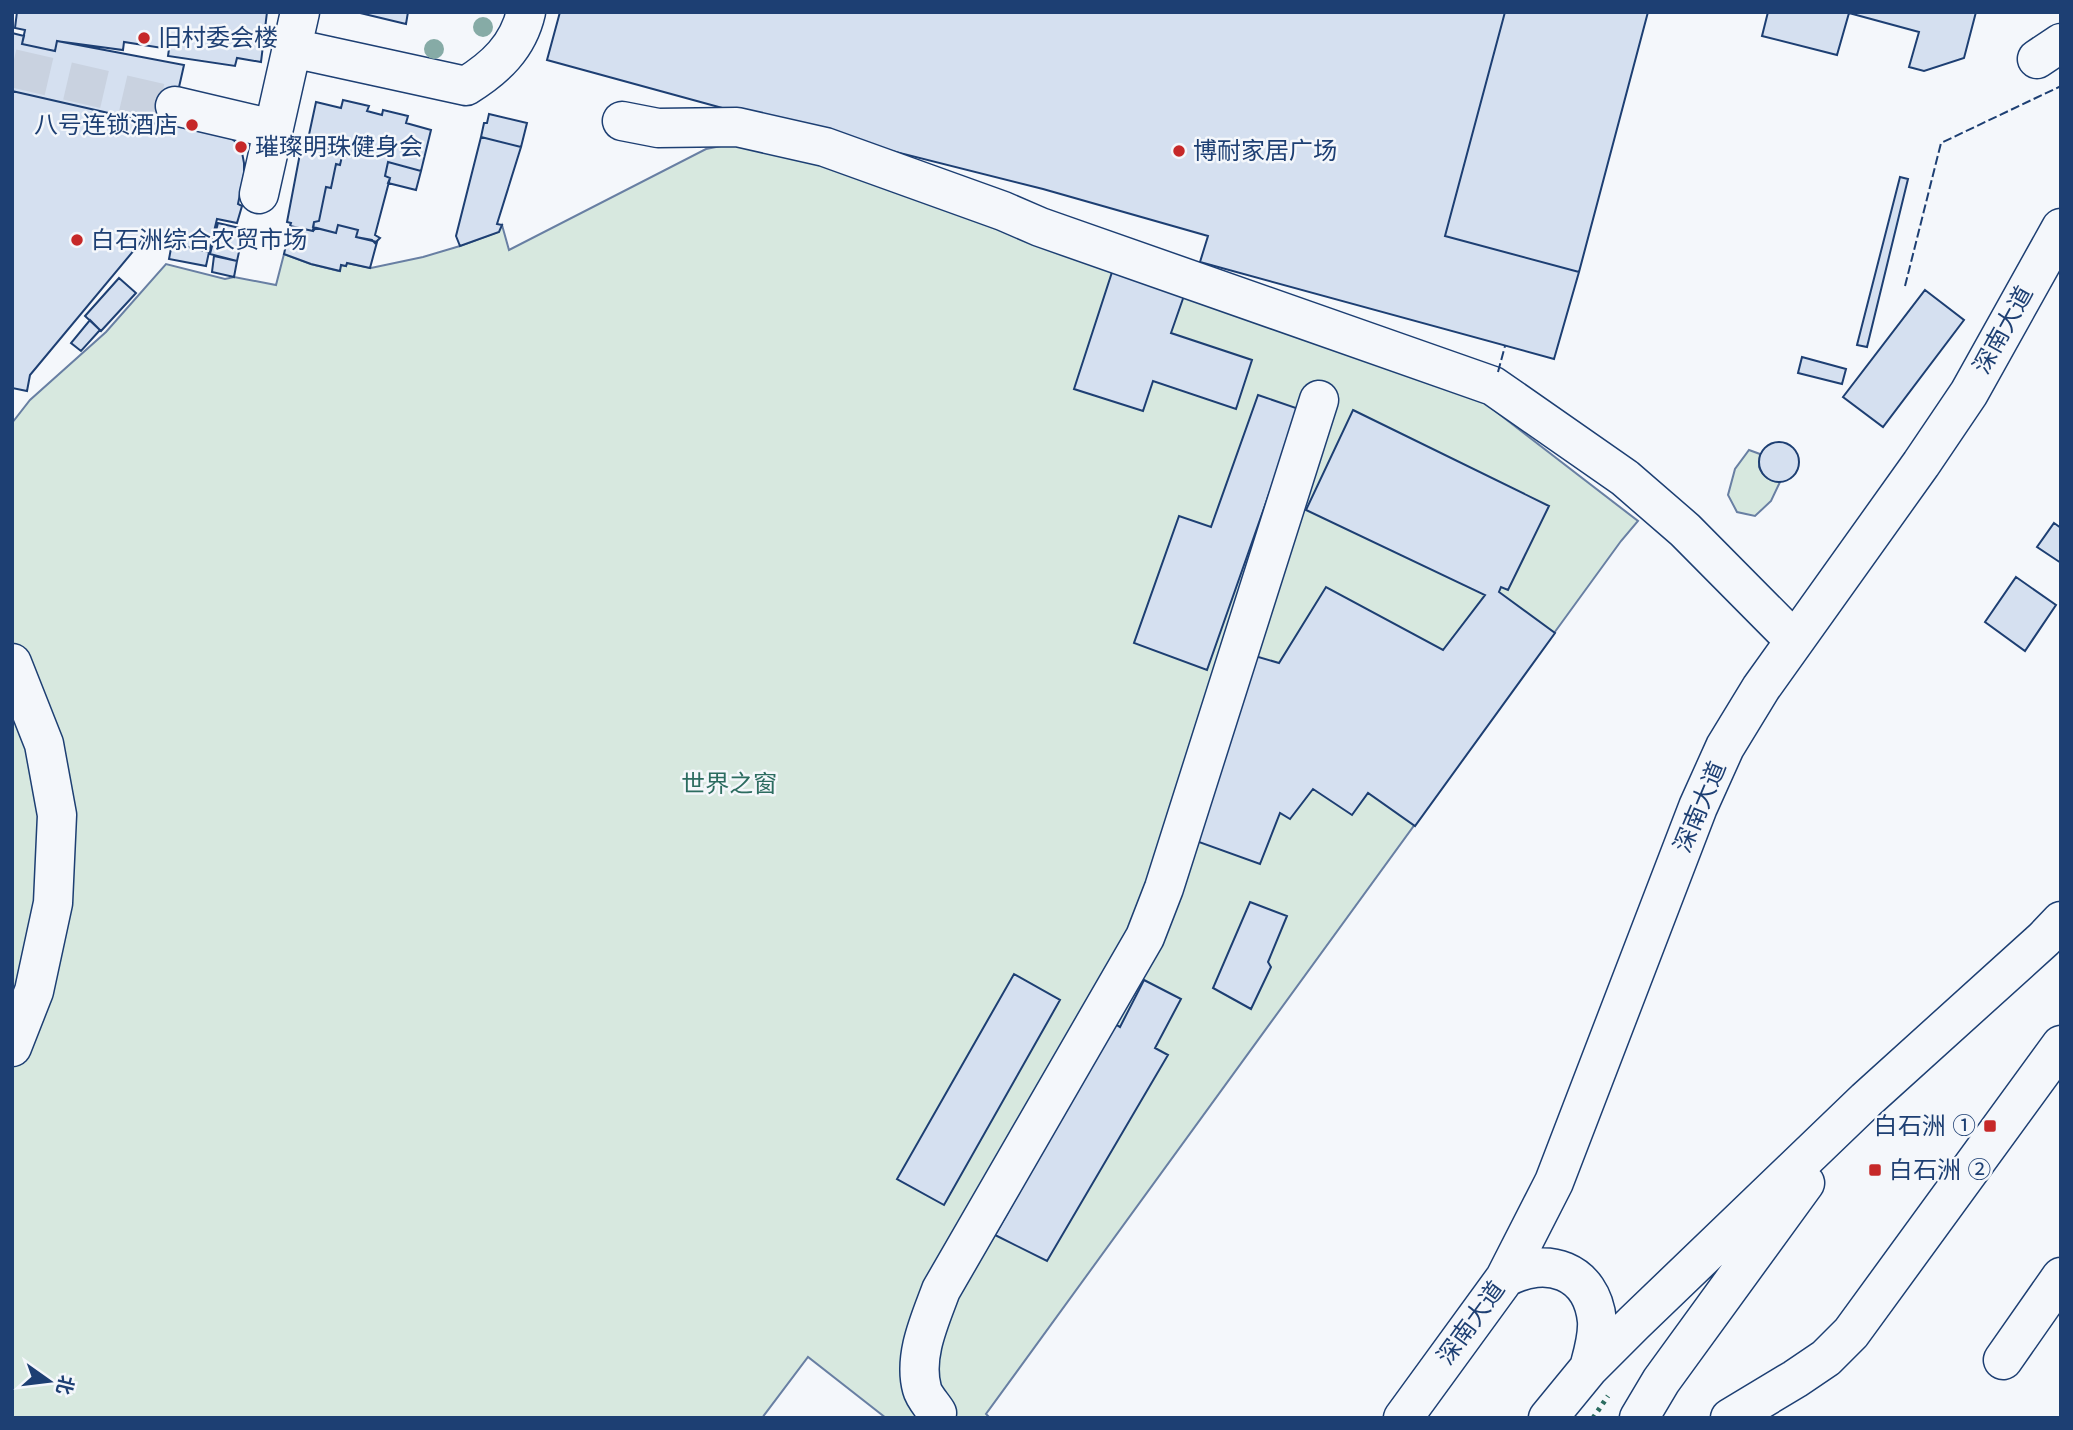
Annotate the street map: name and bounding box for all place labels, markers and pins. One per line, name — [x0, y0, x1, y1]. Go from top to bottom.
place label: 旧村委会楼 — [158, 20, 278, 53]
marker: 旧村委会楼 — [136, 30, 152, 46]
place label: 八号连锁酒店 — [34, 107, 178, 140]
marker: 八号连锁酒店 — [184, 117, 200, 133]
place label: 璀璨明珠健身会 — [255, 129, 423, 162]
place label: 博耐家居广场 — [1193, 133, 1337, 166]
marker: 璀璨明珠健身会 — [233, 139, 249, 155]
marker: 博耐家居广场 — [1171, 143, 1187, 159]
place label: 白石洲综合农贸市场 — [91, 222, 307, 255]
marker: 白石洲综合农贸市场 — [69, 232, 85, 248]
place label: 白石洲 ① — [1874, 1108, 1976, 1141]
marker: 白石洲 ① — [1982, 1118, 1998, 1134]
place label: 白石洲 ② — [1889, 1152, 1991, 1185]
marker: 白石洲 ② — [1867, 1162, 1883, 1178]

